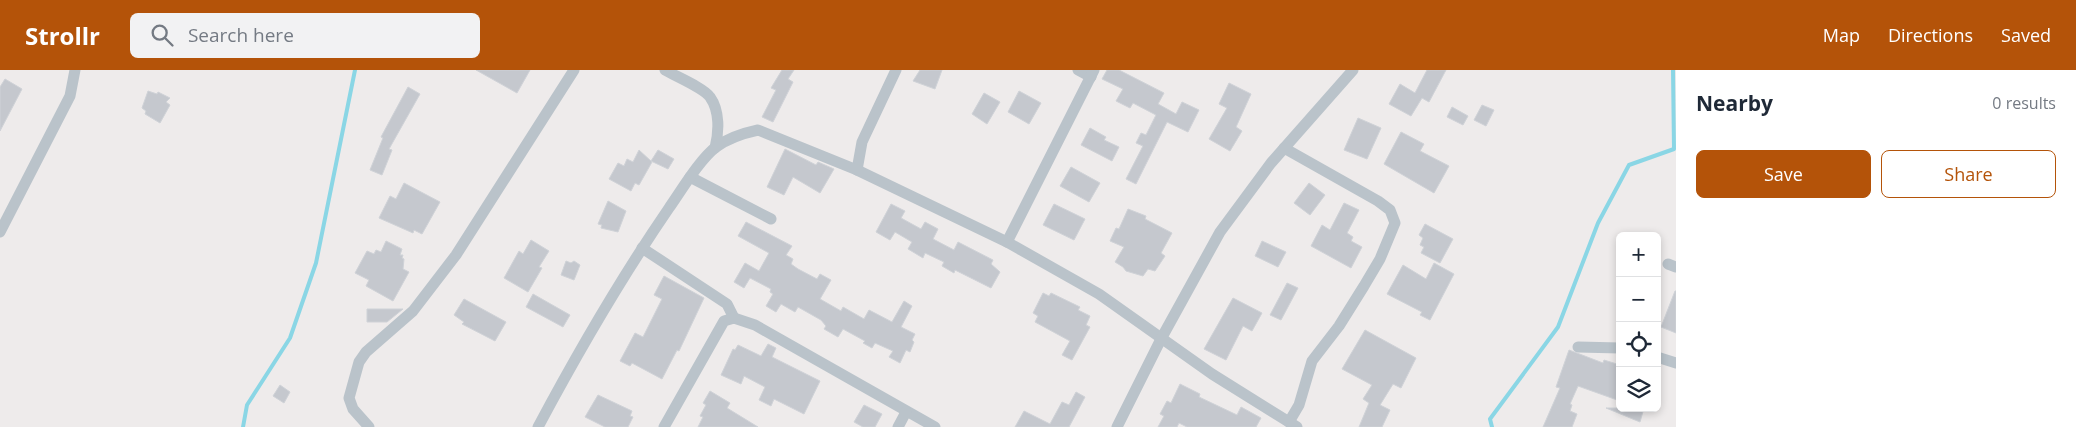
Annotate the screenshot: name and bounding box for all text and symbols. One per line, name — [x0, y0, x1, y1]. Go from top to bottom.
search box — [130, 13, 480, 58]
text: Strollr — [25, 19, 100, 52]
icon: search — [148, 21, 176, 49]
text: Search here — [188, 22, 294, 48]
text: Map — [1823, 23, 1860, 47]
text: Directions — [1888, 23, 1973, 47]
text: Saved — [2001, 23, 2051, 47]
text: Nearby — [1696, 89, 1773, 117]
text: 0 results — [1992, 92, 2056, 114]
button: Save — [1696, 150, 1871, 198]
button: Share — [1881, 150, 2056, 198]
map controls — [1616, 232, 1661, 412]
button: + — [1616, 232, 1661, 277]
button: − — [1616, 277, 1661, 322]
button: locate — [1616, 322, 1661, 367]
button: layers — [1616, 367, 1661, 412]

